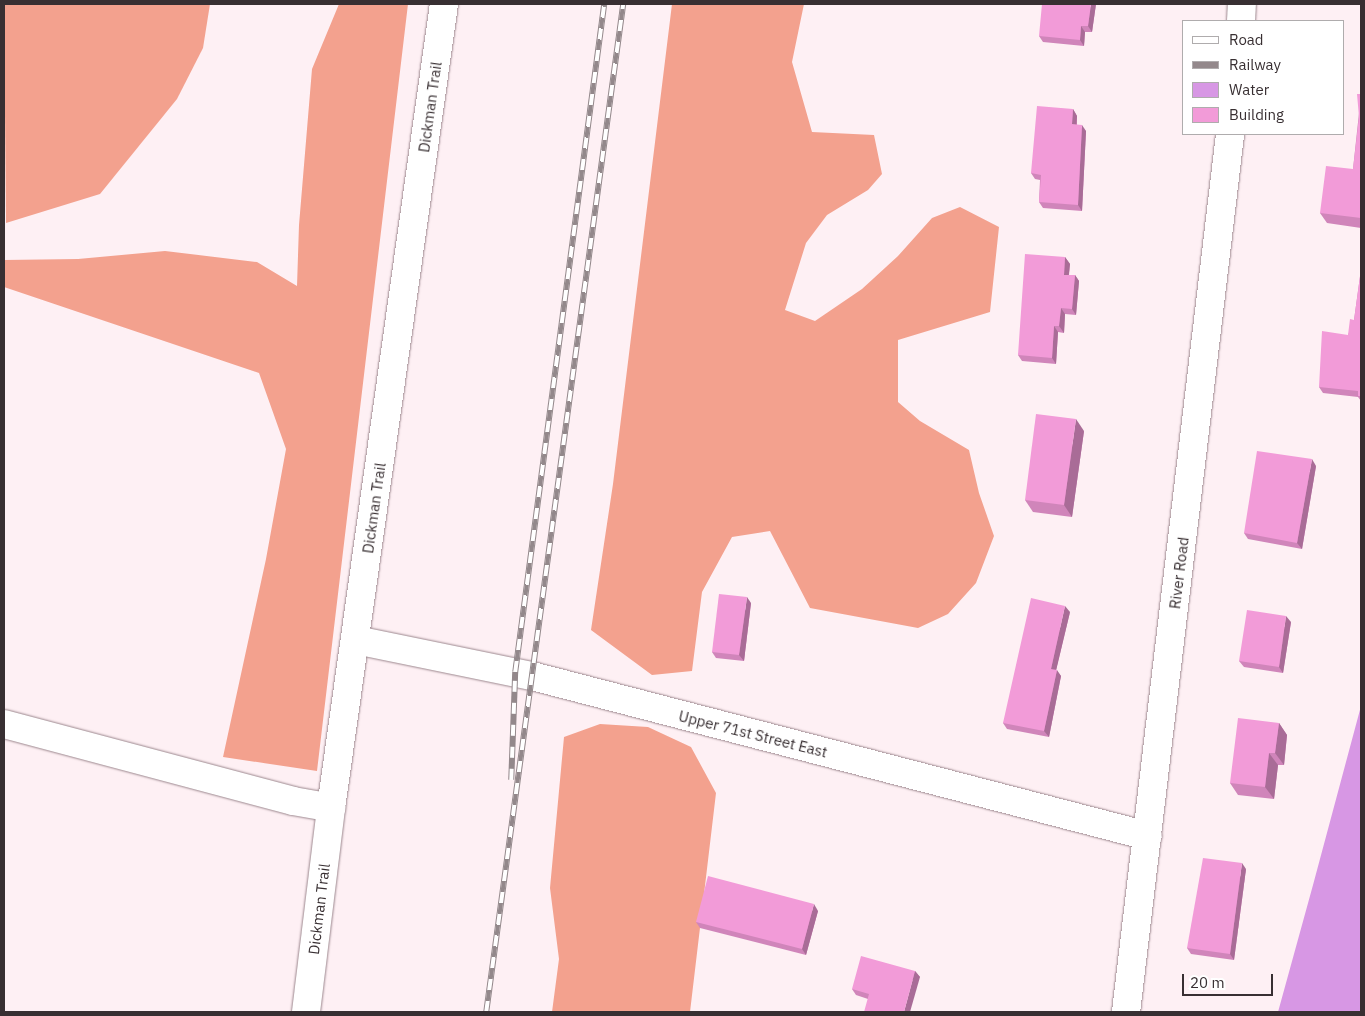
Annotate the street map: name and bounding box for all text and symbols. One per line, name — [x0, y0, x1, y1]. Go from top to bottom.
legend — [1182, 20, 1345, 135]
text: Road — [1229, 30, 1264, 49]
text: Railway — [1229, 55, 1281, 74]
street label: Dickman Trail — [415, 60, 445, 154]
text: Water — [1229, 80, 1269, 99]
text: Building — [1229, 105, 1284, 124]
street label: Dickman Trail — [359, 461, 389, 555]
street label: River Road — [1166, 536, 1192, 610]
street label: Upper 71st Street East — [677, 707, 829, 761]
street label: Dickman Trail — [304, 862, 334, 956]
scale bar — [1185, 964, 1276, 996]
text: 20 m — [1190, 973, 1225, 992]

